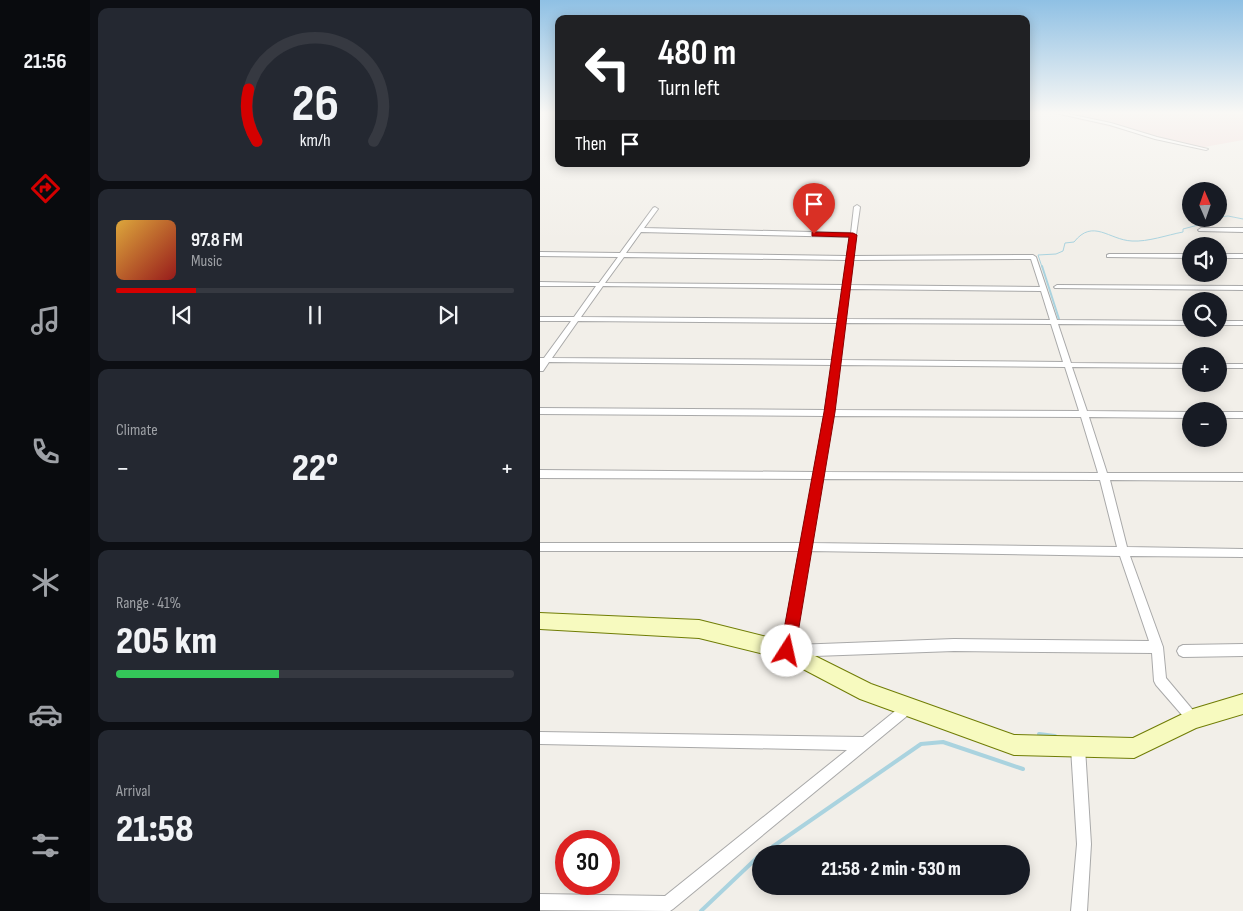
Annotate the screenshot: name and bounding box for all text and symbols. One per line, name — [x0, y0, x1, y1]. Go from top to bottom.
text: 480 m — [658, 32, 736, 75]
icon: left — [575, 35, 640, 100]
text: 21:56 — [23, 48, 67, 75]
text: 26 — [291, 73, 339, 136]
text: Turn left — [658, 75, 720, 102]
text: km/h — [300, 130, 330, 151]
icon: arrive — [616, 130, 644, 158]
text: Then — [575, 133, 606, 156]
icon: directions — [28, 171, 63, 206]
north arrow — [1182, 182, 1228, 228]
map controls — [1182, 182, 1227, 447]
pin — [793, 183, 835, 234]
icon: arrive — [800, 190, 828, 218]
text: 97.8 FM — [191, 229, 243, 252]
button: sound — [1182, 237, 1227, 282]
text: Music — [191, 252, 222, 271]
button: search — [1182, 292, 1227, 337]
icon: previous — [168, 301, 196, 329]
icon: pause — [301, 301, 329, 329]
icon: next — [434, 301, 462, 329]
icon: music — [28, 303, 63, 338]
button: + — [1182, 347, 1227, 392]
button: − — [1182, 402, 1227, 447]
text: Climate — [116, 421, 158, 440]
icon: phone — [28, 434, 63, 469]
text: 22° — [292, 446, 338, 491]
text: − — [116, 452, 130, 485]
text: + — [500, 452, 514, 485]
icon: climate — [28, 565, 63, 600]
text: Range · 41% — [116, 594, 181, 613]
text: 205 km — [116, 619, 217, 664]
position arrow — [760, 624, 812, 676]
icon: car — [28, 697, 63, 732]
text: Arrival — [116, 782, 150, 801]
text: 21:58 — [116, 807, 194, 852]
icon: filters — [28, 828, 63, 863]
speed limit sign: 30 — [555, 830, 620, 895]
text: 21:58 · 2 min · 530 m — [821, 858, 961, 881]

